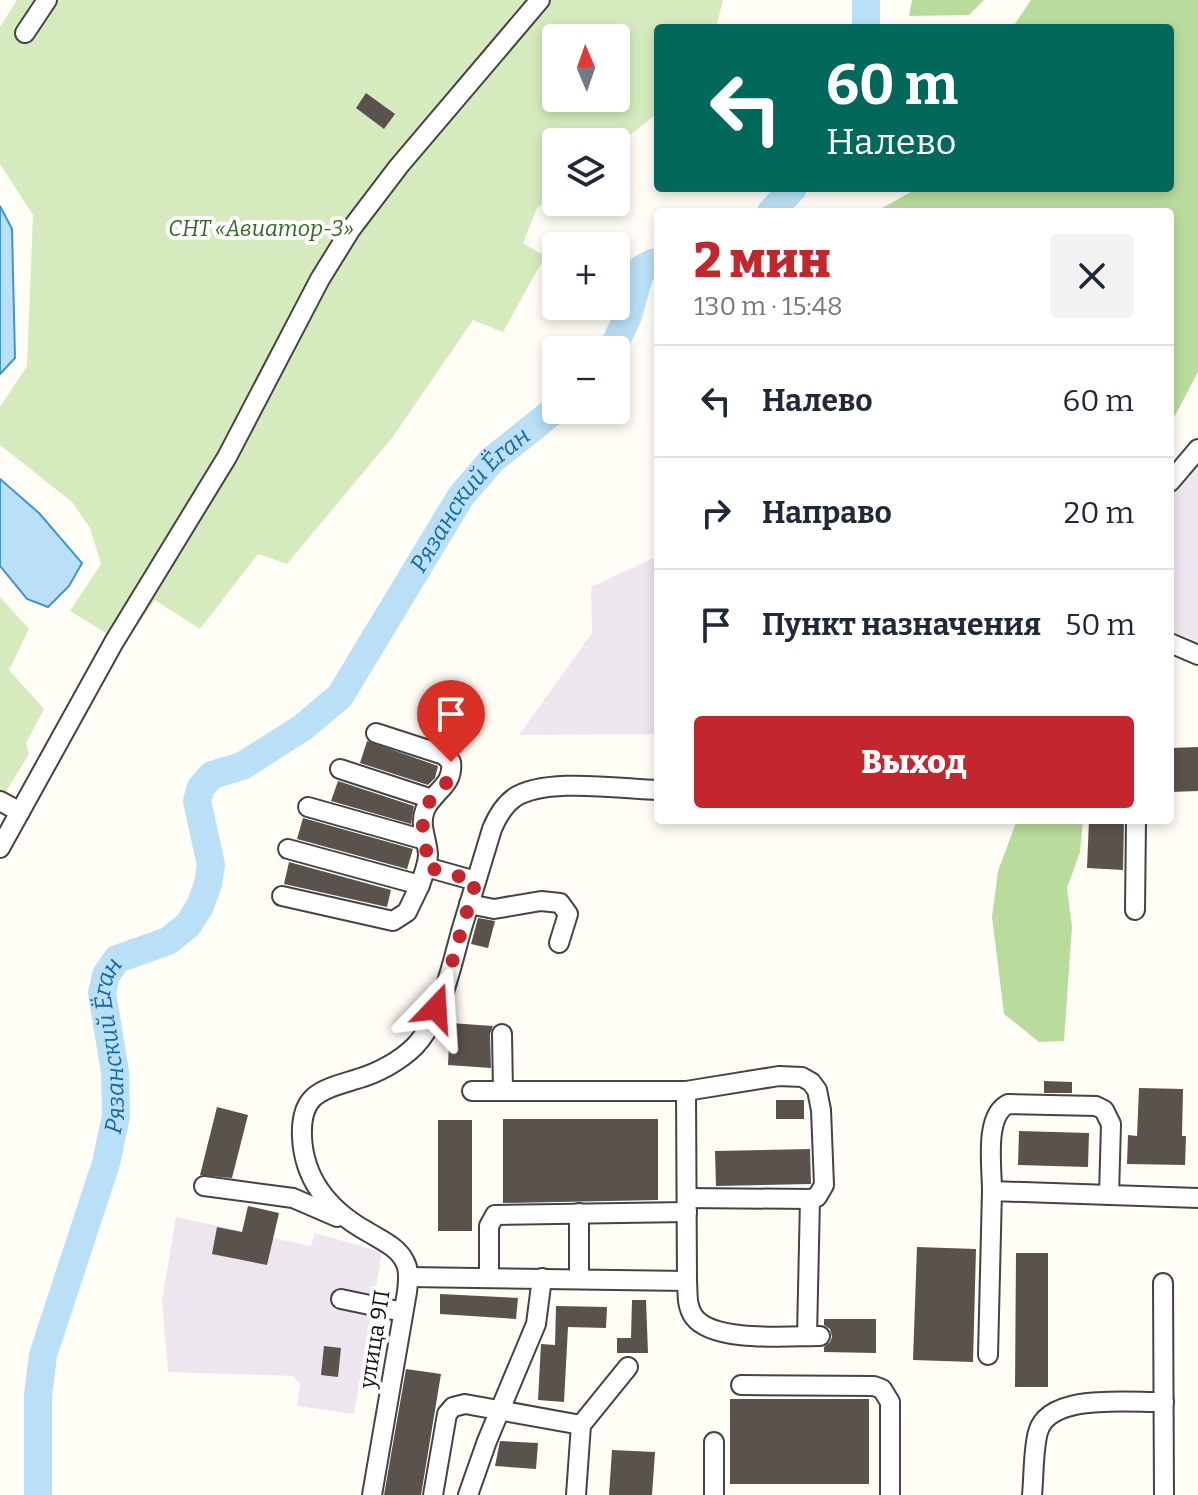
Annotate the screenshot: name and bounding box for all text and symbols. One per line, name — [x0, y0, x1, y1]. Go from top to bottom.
north arrow — [542, 24, 630, 112]
map controls — [542, 24, 630, 424]
text: 60 m — [826, 52, 958, 119]
icon: left — [694, 56, 798, 160]
text: Налево — [826, 120, 957, 164]
button: layers — [542, 128, 630, 216]
park label: СНТ «Авиатор-3» — [168, 215, 354, 242]
button: + — [542, 232, 630, 320]
text: 2 мин — [694, 232, 831, 290]
button: close — [1050, 234, 1134, 318]
text: 130 m · 15:48 — [694, 291, 843, 322]
button: − — [542, 336, 630, 424]
icon: left — [694, 379, 738, 423]
text: Налево — [762, 383, 873, 419]
text: 60 m — [1063, 383, 1134, 419]
water label: Рязанский Ёган — [404, 421, 535, 577]
icon: right — [694, 491, 738, 535]
text: Направо — [762, 495, 892, 531]
text: 20 m — [1064, 495, 1134, 531]
icon: arrive — [694, 603, 738, 647]
text: Пункт назначения — [762, 607, 1041, 643]
text: 50 m — [1065, 607, 1135, 643]
pin — [417, 680, 485, 762]
icon: arrive — [429, 692, 473, 736]
button: Выход — [694, 716, 1134, 808]
water label: Рязанский Ёган — [87, 952, 130, 1136]
position arrow — [394, 966, 478, 1050]
street label: улица 9П — [353, 1288, 396, 1391]

